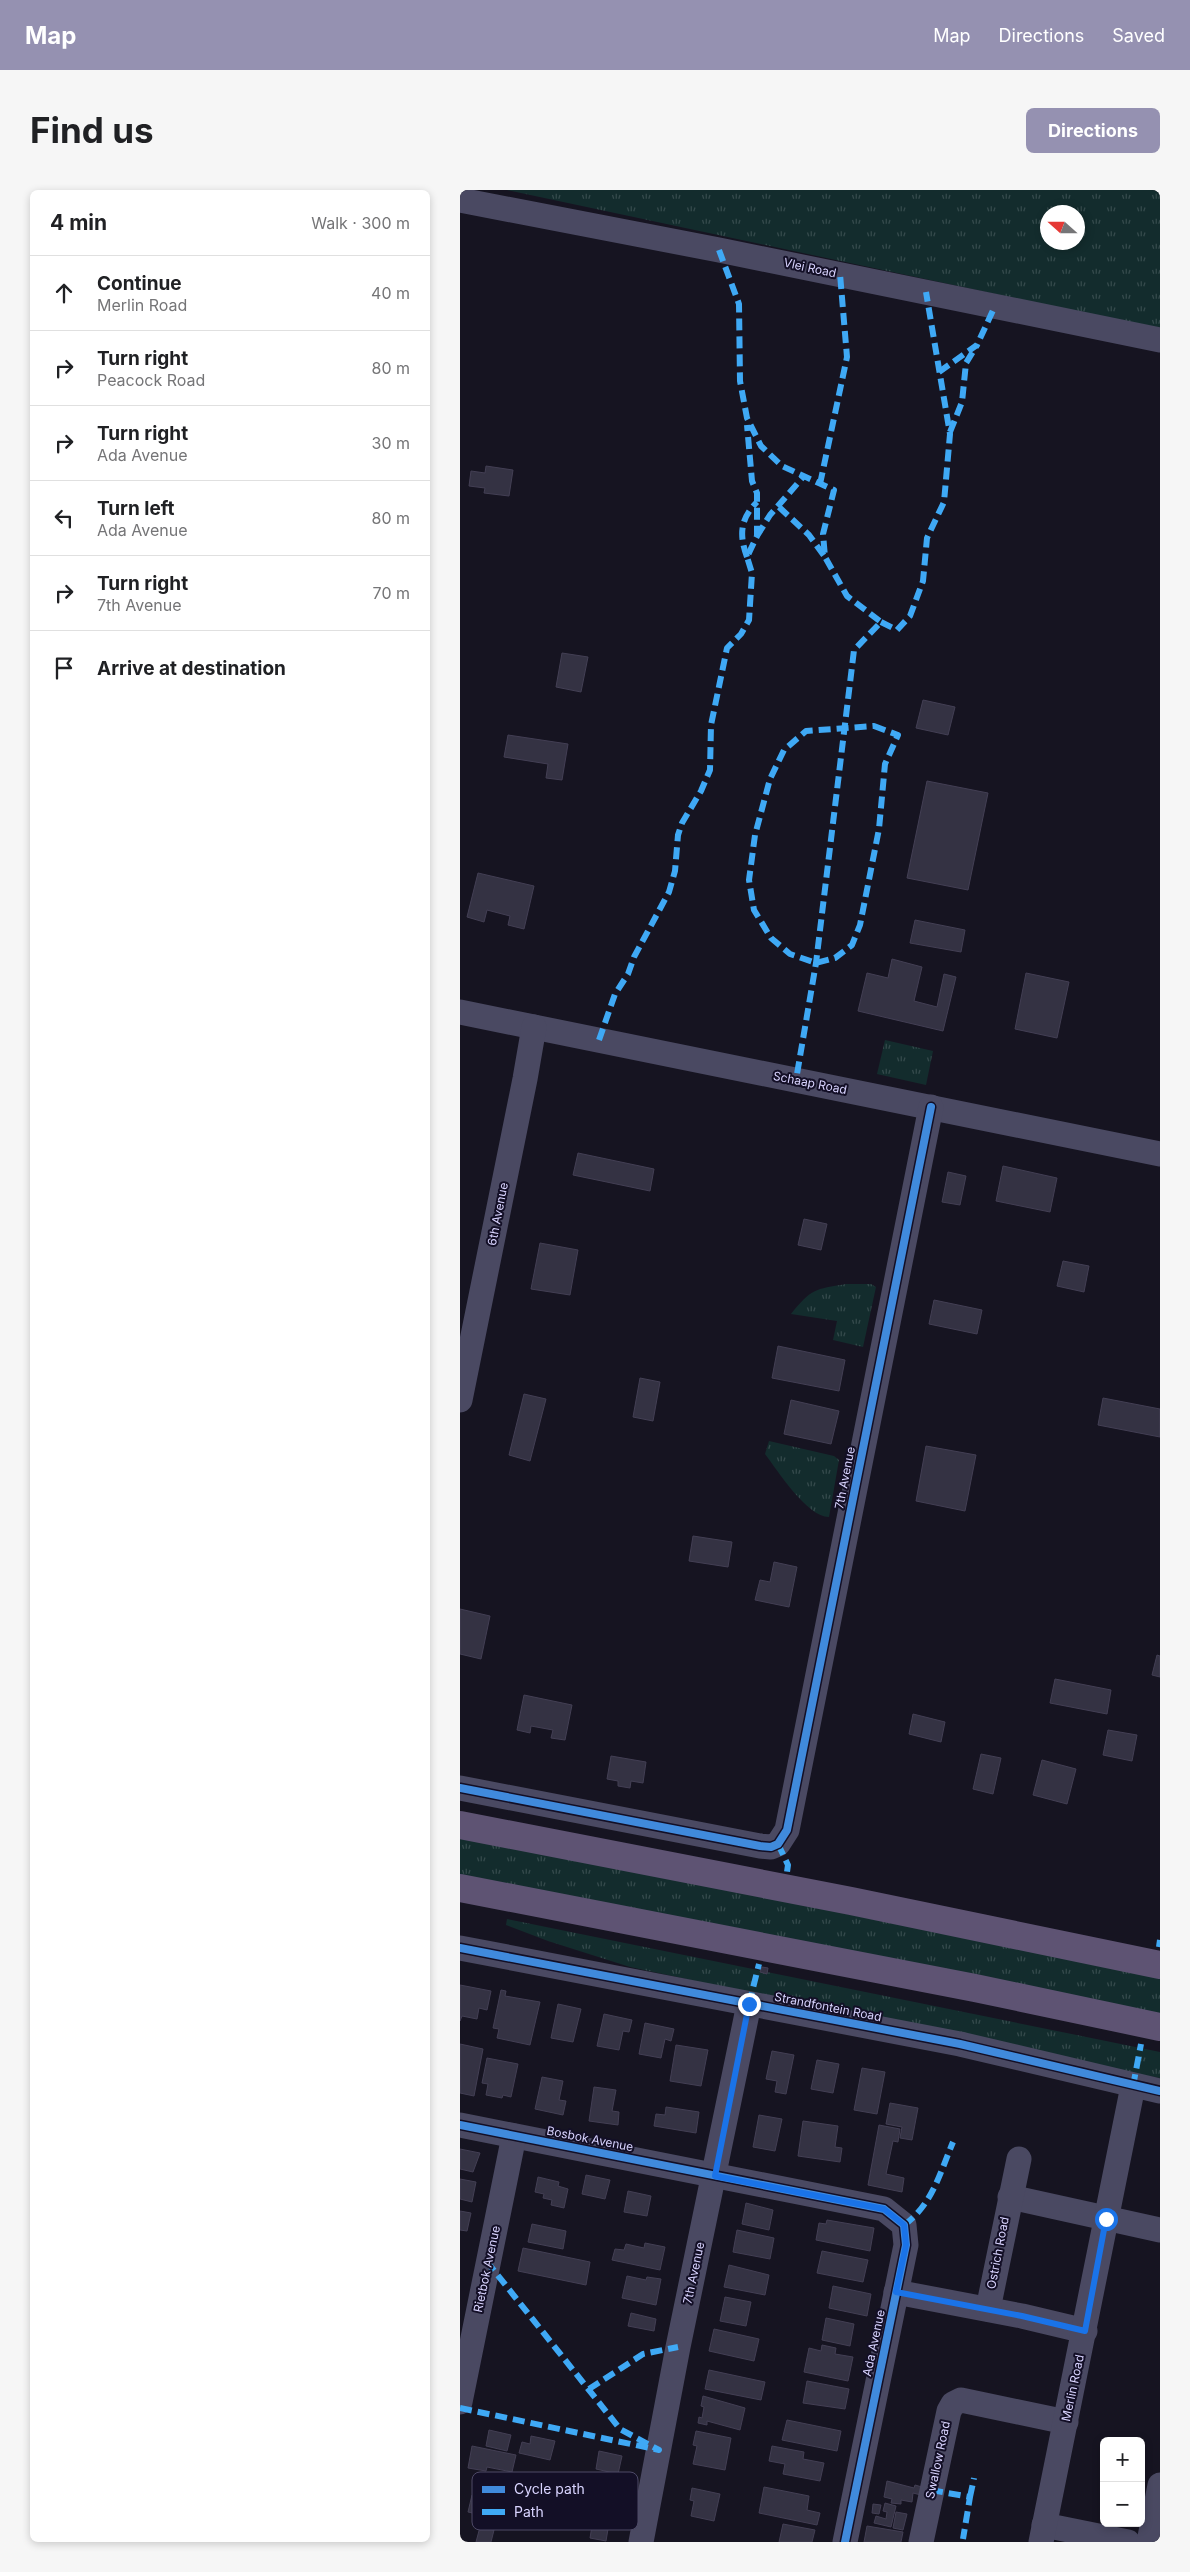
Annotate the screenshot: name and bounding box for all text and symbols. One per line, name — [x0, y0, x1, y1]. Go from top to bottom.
text: Map — [25, 21, 76, 50]
text: Map — [933, 25, 971, 46]
text: Directions — [999, 25, 1084, 46]
text: Saved — [1112, 25, 1165, 46]
button: Directions — [1026, 108, 1160, 153]
text: Find us — [30, 109, 154, 151]
north arrow — [1040, 205, 1085, 250]
text: 4 min — [50, 210, 107, 235]
text: Walk · 300 m — [311, 213, 410, 233]
street label: Vlei Road — [782, 255, 838, 280]
text: Continue — [97, 272, 182, 295]
icon: ahead — [50, 279, 78, 307]
text: 40 m — [371, 283, 410, 303]
text: Merlin Road — [97, 295, 187, 315]
text: Turn right — [97, 347, 188, 370]
icon: right — [50, 354, 78, 382]
text: 80 m — [371, 358, 410, 378]
text: Peacock Road — [97, 370, 205, 390]
text: Turn right — [97, 422, 188, 445]
icon: right — [50, 429, 78, 457]
text: 30 m — [372, 433, 410, 453]
text: Ada Avenue — [97, 445, 188, 465]
text: Turn left — [97, 497, 175, 520]
icon: left — [50, 504, 78, 532]
text: 80 m — [371, 508, 410, 528]
text: Ada Avenue — [97, 520, 188, 540]
text: Turn right — [97, 572, 188, 595]
icon: right — [50, 579, 78, 607]
text: 70 m — [373, 583, 410, 603]
text: 7th Avenue — [97, 595, 181, 615]
icon: arrive — [50, 654, 78, 682]
text: Arrive at destination — [97, 657, 286, 680]
street label: Schaap Road — [772, 1068, 848, 1097]
street label: 6th Avenue — [484, 1181, 511, 1247]
street label: 7th Avenue — [831, 1445, 858, 1510]
street label: Strandfontein Road — [773, 1989, 883, 2024]
route end — [738, 1993, 761, 2016]
street label: Bosbok Avenue — [545, 2123, 635, 2154]
route start — [1095, 2208, 1118, 2231]
street label: Ostrich Road — [983, 2215, 1012, 2290]
street label: Rietbok Avenue — [470, 2224, 503, 2314]
street label: 7th Avenue — [680, 2240, 707, 2305]
street label: Ada Avenue — [859, 2308, 888, 2378]
street label: Merlin Road — [1058, 2353, 1087, 2423]
street label: Swallow Road — [922, 2420, 953, 2500]
map controls — [1100, 2437, 1145, 2527]
button: + — [1100, 2437, 1145, 2482]
legend — [472, 2472, 638, 2530]
text: Cycle path — [514, 2480, 585, 2497]
button: − — [1100, 2482, 1145, 2527]
text: Path — [514, 2503, 544, 2520]

